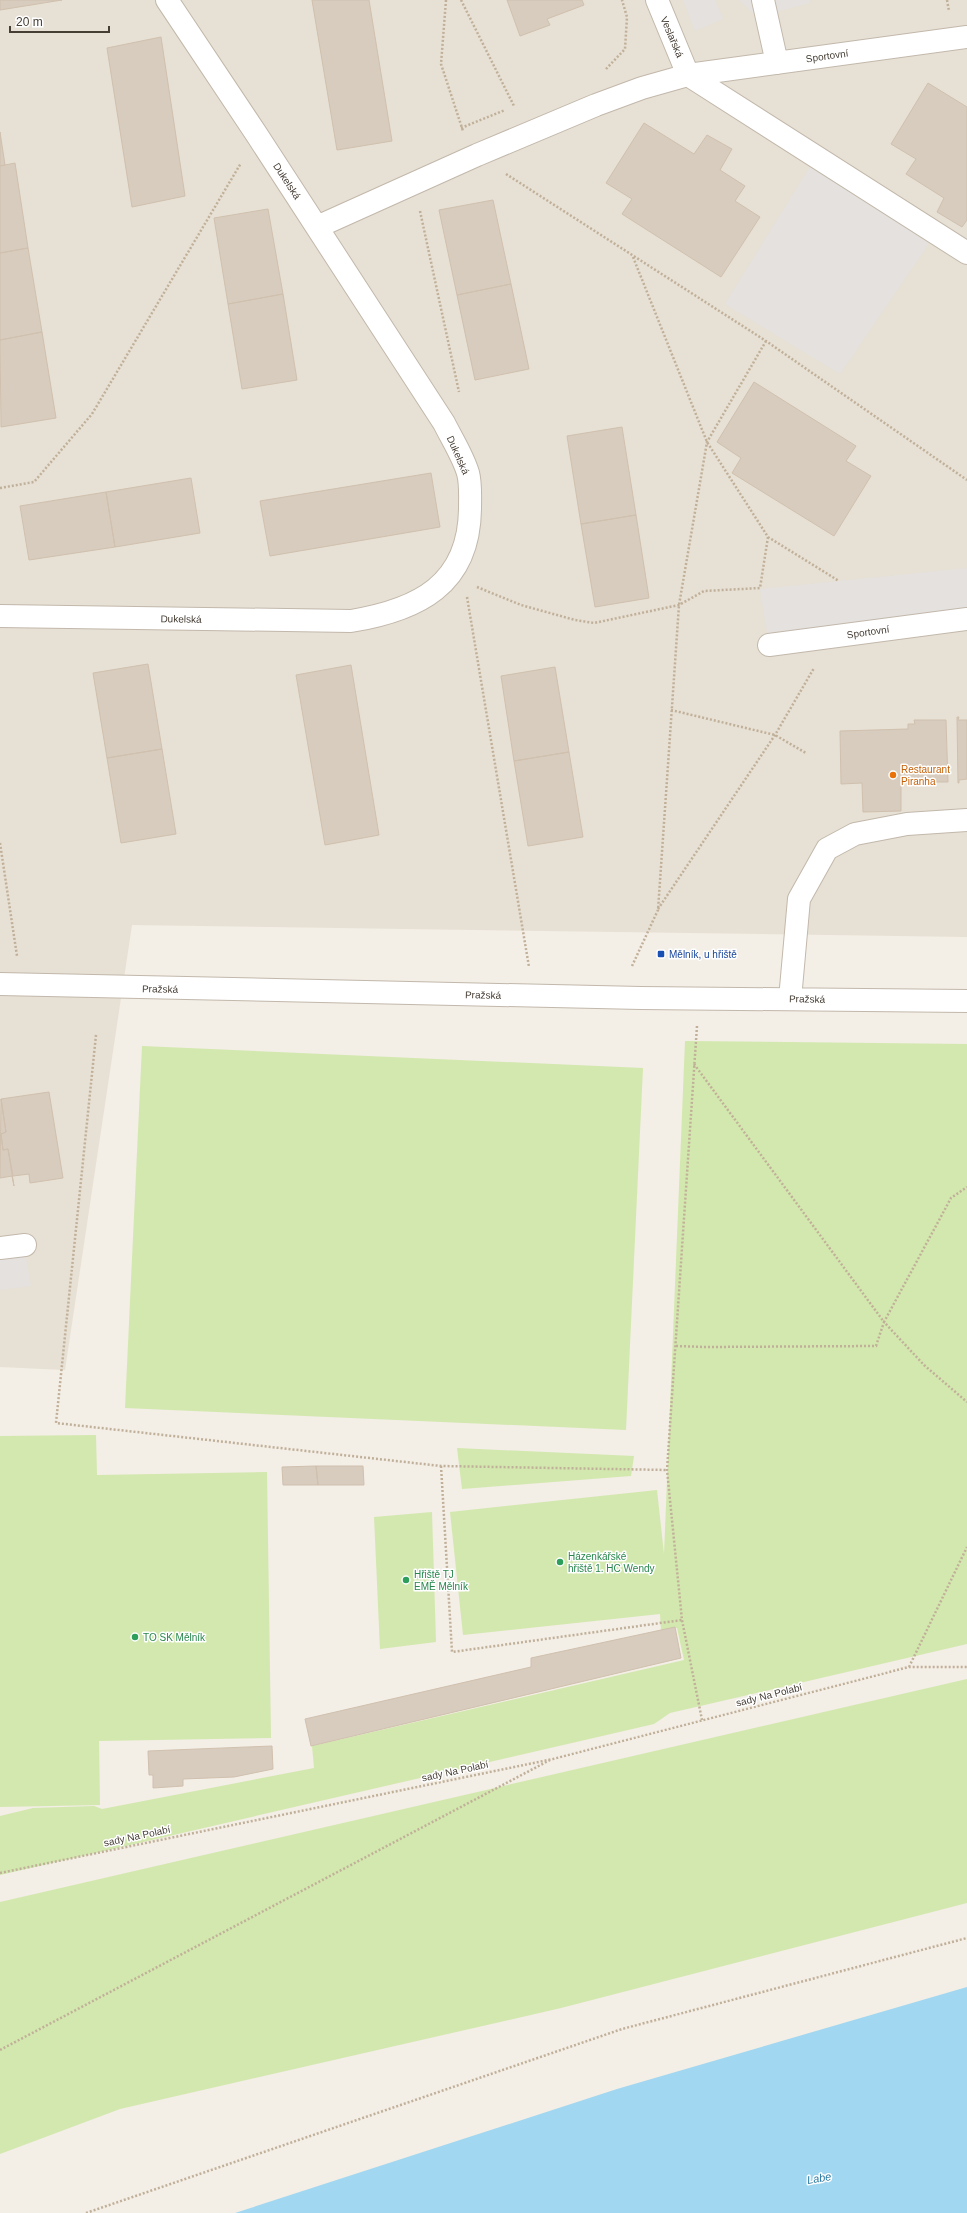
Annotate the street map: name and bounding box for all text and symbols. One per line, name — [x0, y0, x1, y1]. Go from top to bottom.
scale bar — [10, 8, 109, 34]
text: 20 m — [16, 15, 43, 29]
street label: Veslařská — [658, 15, 686, 60]
street label: Sportovní — [805, 48, 849, 64]
street label: Dukelská — [271, 161, 303, 202]
street label: Dukelská — [445, 434, 472, 476]
street label: Dukelská — [160, 613, 202, 625]
street label: Sportovní — [846, 624, 890, 640]
place label: Restaurant Piranha — [901, 764, 950, 787]
marker: Restaurant Piranha — [888, 770, 898, 780]
marker: Mělník, u hřiště — [656, 949, 666, 959]
place label: Mělník, u hřiště — [669, 949, 737, 960]
street label: Pražská — [142, 983, 179, 995]
street label: Pražská — [465, 989, 502, 1001]
street label: Pražská — [789, 993, 826, 1005]
place label: Házenkářské hřiště 1. HC Wendy — [568, 1551, 655, 1574]
marker: Házenkářské hřiště 1. HC Wendy — [555, 1557, 565, 1567]
place label: Hřiště TJ EMĚ Mělník — [414, 1569, 469, 1592]
marker: Hřiště TJ EMĚ Mělník — [401, 1575, 411, 1585]
marker: TO SK Mělník — [130, 1632, 140, 1642]
place label: TO SK Mělník — [143, 1632, 206, 1643]
street label: sady Na Polabí — [735, 1681, 803, 1709]
street label: sady Na Polabí — [421, 1759, 490, 1783]
street label: sady Na Polabí — [103, 1824, 172, 1848]
water label: Labe — [806, 2170, 832, 2186]

